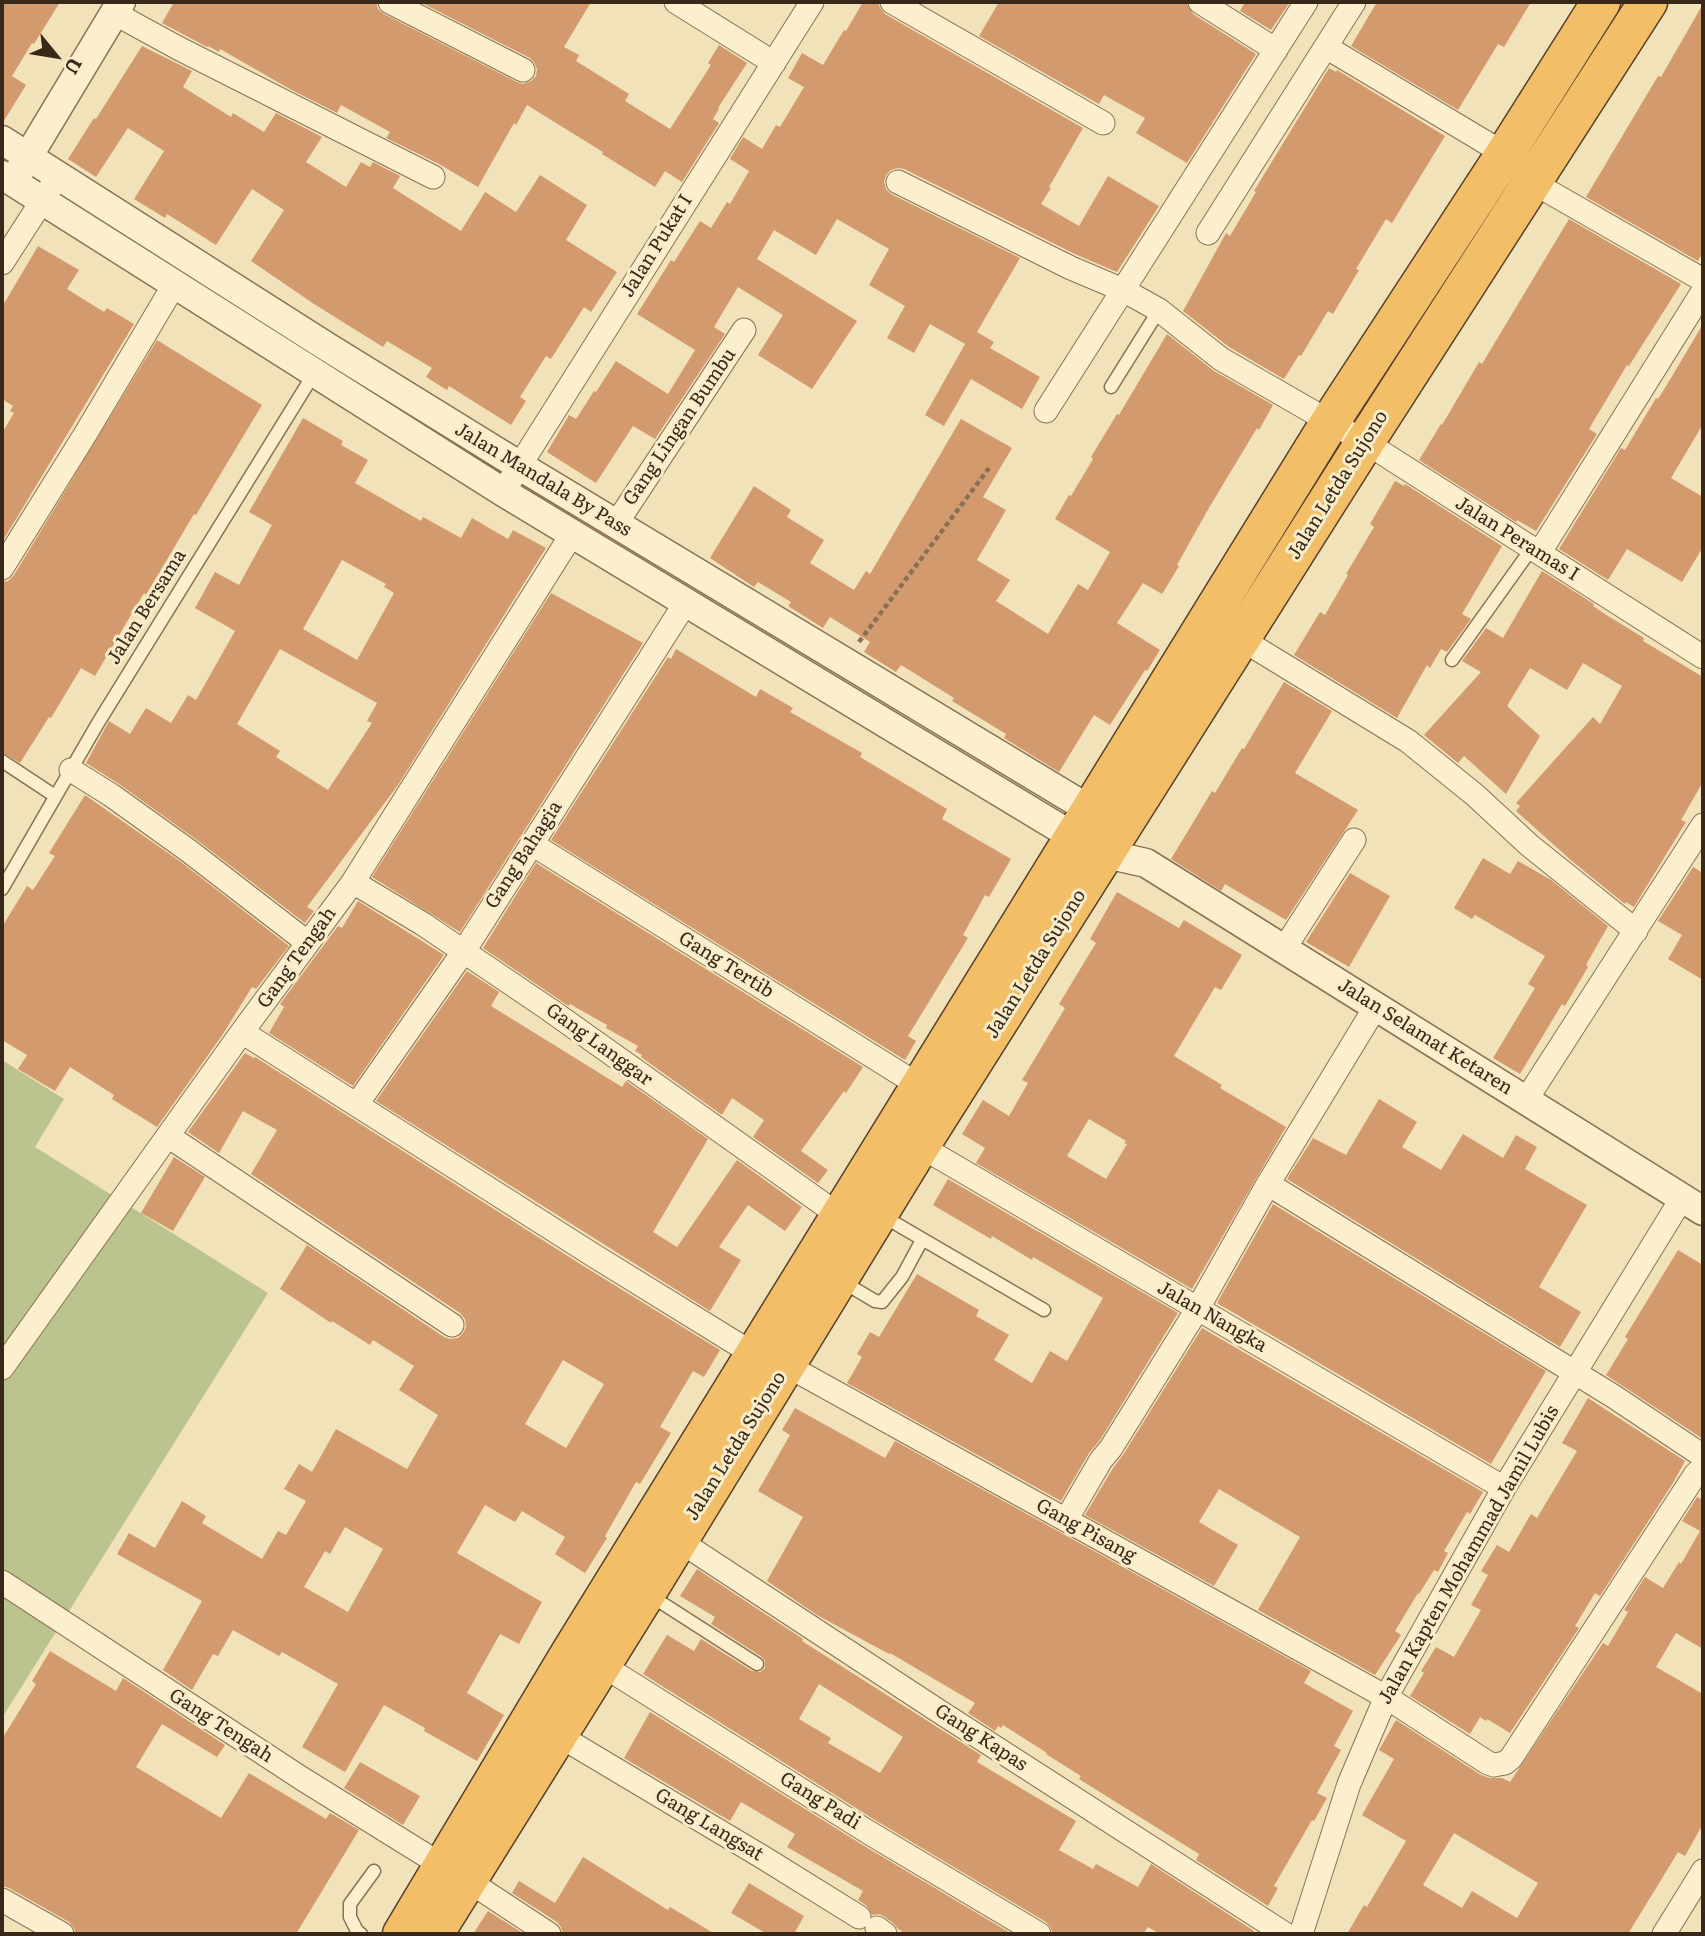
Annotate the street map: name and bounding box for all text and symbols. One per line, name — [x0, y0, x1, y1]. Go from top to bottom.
north arrow — [21, 21, 91, 91]
text: U — [58, 53, 90, 80]
street label: Jalan Pukat I — [616, 190, 698, 302]
street label: Gang Lingan Bumbu — [619, 344, 741, 510]
street label: Jalan Letda Sujono — [1283, 406, 1393, 564]
street label: Jalan Mandala By Pass — [451, 418, 635, 542]
street label: Jalan Peramas I — [1451, 492, 1583, 586]
street label: Jalan Bersama — [103, 545, 191, 669]
street label: Gang Bahagia — [481, 797, 567, 913]
street label: Jalan Letda Sujono — [981, 885, 1091, 1043]
street label: Gang Tengah — [253, 903, 341, 1013]
street label: Gang Tertib — [674, 927, 778, 1003]
street label: Jalan Selamat Ketaren — [1333, 974, 1517, 1100]
street label: Gang Langgar — [541, 999, 657, 1091]
street label: Jalan Nangka — [1153, 1276, 1271, 1358]
street label: Jalan Letda Sujono — [681, 1367, 791, 1525]
street label: Jalan Kapten Mohammad Jamil Lubis — [1374, 1402, 1564, 1708]
street label: Gang Pisang — [1032, 1494, 1140, 1568]
street label: Gang Tengah — [165, 1684, 277, 1768]
street label: Gang Kapas — [930, 1700, 1032, 1776]
street label: Gang Padi — [775, 1767, 865, 1835]
street label: Gang Langsat — [651, 1784, 767, 1866]

